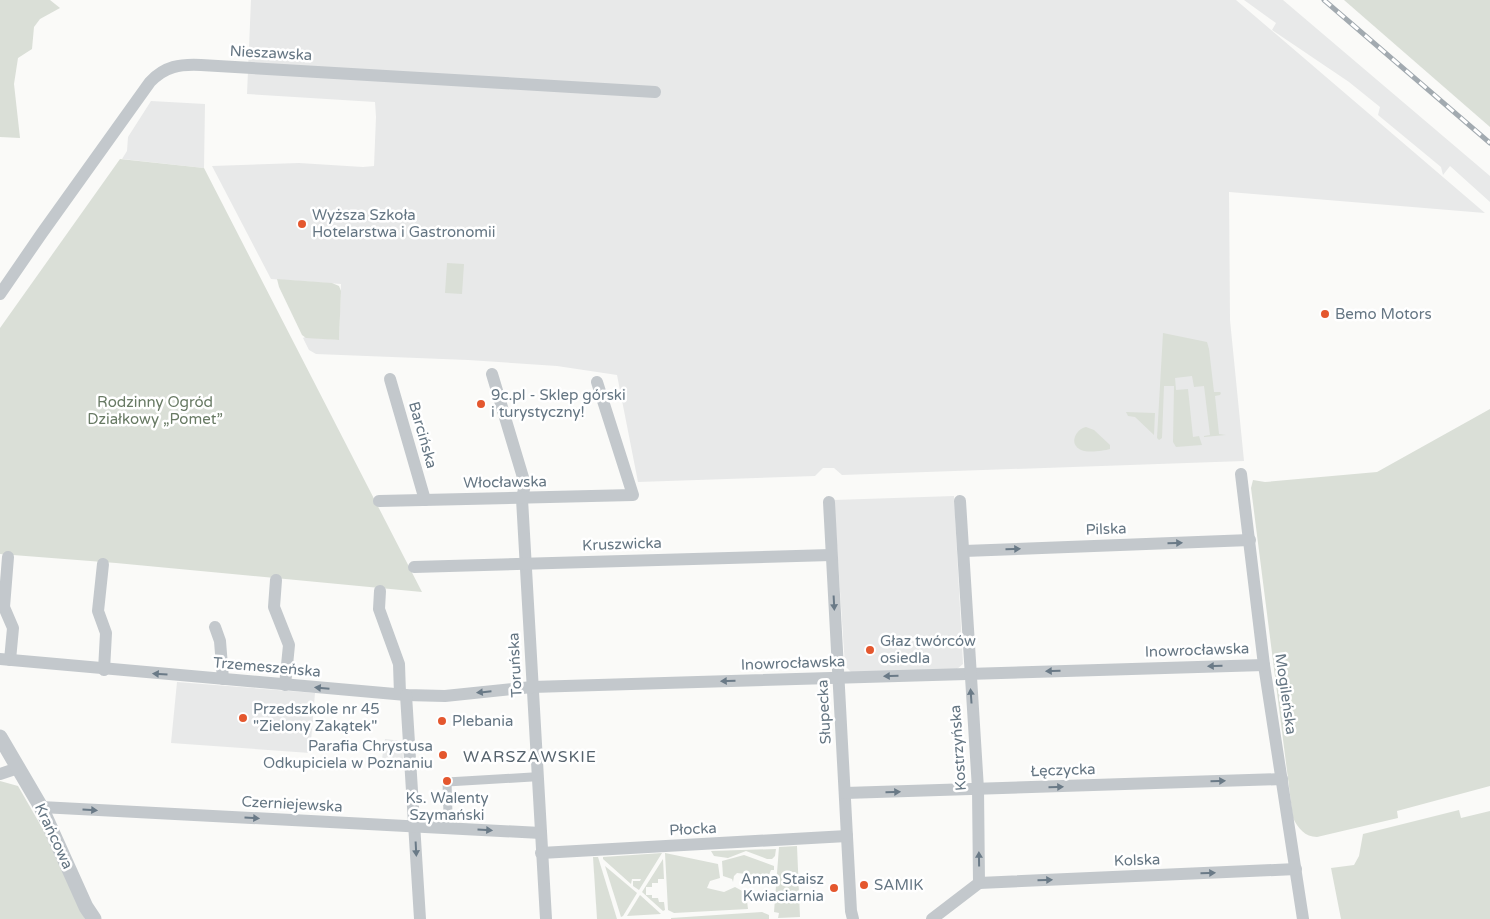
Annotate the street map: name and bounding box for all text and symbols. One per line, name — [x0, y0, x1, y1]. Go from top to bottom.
street label: Nieszawska — [229, 42, 313, 64]
place label: Wyższa Szkoła Hotelarstwa i Gastronomii — [312, 206, 496, 241]
marker: Wyższa Szkoła Hotelarstwa i Gastronomii — [296, 218, 308, 230]
place label: Bemo Motors — [1335, 305, 1432, 323]
marker: Bemo Motors — [1319, 308, 1331, 320]
place label: 9c.pl - Sklep górski i turystyczny! — [491, 386, 626, 421]
park label: Rodzinny Ogród Działkowy „Pomet” — [87, 393, 223, 428]
marker: 9c.pl - Sklep górski i turystyczny! — [475, 398, 487, 410]
street label: Barcińska — [405, 399, 441, 471]
street label: Włocławska — [463, 472, 547, 492]
street label: Pilska — [1085, 519, 1127, 539]
street label: Kruszwicka — [582, 534, 662, 554]
one-way arrow — [1167, 539, 1183, 547]
one-way arrow — [1005, 545, 1021, 553]
one-way arrow — [831, 596, 839, 612]
street label: Toruńska — [504, 632, 526, 698]
place label: Głaz twórców osiedla — [880, 632, 976, 667]
street label: Inowrocławska — [1144, 639, 1250, 661]
marker: Głaz twórców osiedla — [864, 644, 876, 656]
street label: Inowrocławska — [740, 652, 846, 674]
street label: Mogileńska — [1271, 652, 1301, 736]
street label: Trzemeszeńska — [212, 653, 322, 681]
one-way arrow — [1207, 662, 1223, 670]
one-way arrow — [1045, 668, 1061, 676]
one-way arrow — [151, 670, 167, 678]
one-way arrow — [882, 673, 898, 681]
one-way arrow — [720, 678, 736, 686]
street label: Słupecka — [813, 679, 835, 745]
one-way arrow — [313, 684, 329, 692]
one-way arrow — [475, 688, 491, 696]
one-way arrow — [967, 688, 975, 704]
place label: Przedszkole nr 45 "Zielony Zakątek" — [253, 700, 380, 735]
street label: Kostrzyńska — [946, 704, 970, 792]
marker: Przedszkole nr 45 "Zielony Zakątek" — [237, 712, 249, 724]
place label: Plebania — [452, 712, 513, 730]
marker: Plebania — [436, 715, 448, 727]
place label: Parafia Chrystusa Odkupiciela w Poznaniu — [263, 737, 433, 772]
district label: WARSZAWSKIE — [463, 747, 597, 767]
marker: Parafia Chrystusa Odkupiciela w Poznaniu — [437, 749, 449, 761]
street label: Łęczycka — [1030, 760, 1096, 780]
marker: Ks. Walenty Szymański — [441, 775, 453, 787]
one-way arrow — [1211, 777, 1227, 785]
one-way arrow — [1048, 782, 1064, 790]
one-way arrow — [886, 788, 902, 796]
place label: Ks. Walenty Szymański — [406, 789, 488, 824]
street label: Czerniejewska — [241, 792, 343, 816]
street label: Krańcowa — [31, 800, 77, 872]
one-way arrow — [82, 806, 98, 814]
one-way arrow — [245, 815, 261, 823]
street label: Płocka — [669, 819, 717, 839]
one-way arrow — [477, 826, 493, 834]
one-way arrow — [412, 841, 420, 857]
one-way arrow — [975, 850, 983, 866]
street label: Kolska — [1113, 850, 1161, 870]
one-way arrow — [1200, 869, 1216, 877]
place label: Anna Staisz Kwiaciarnia — [741, 870, 824, 905]
place label: SAMIK — [874, 876, 923, 894]
one-way arrow — [1038, 876, 1054, 884]
marker: SAMIK — [858, 879, 870, 891]
marker: Anna Staisz Kwiaciarnia — [828, 882, 840, 894]

